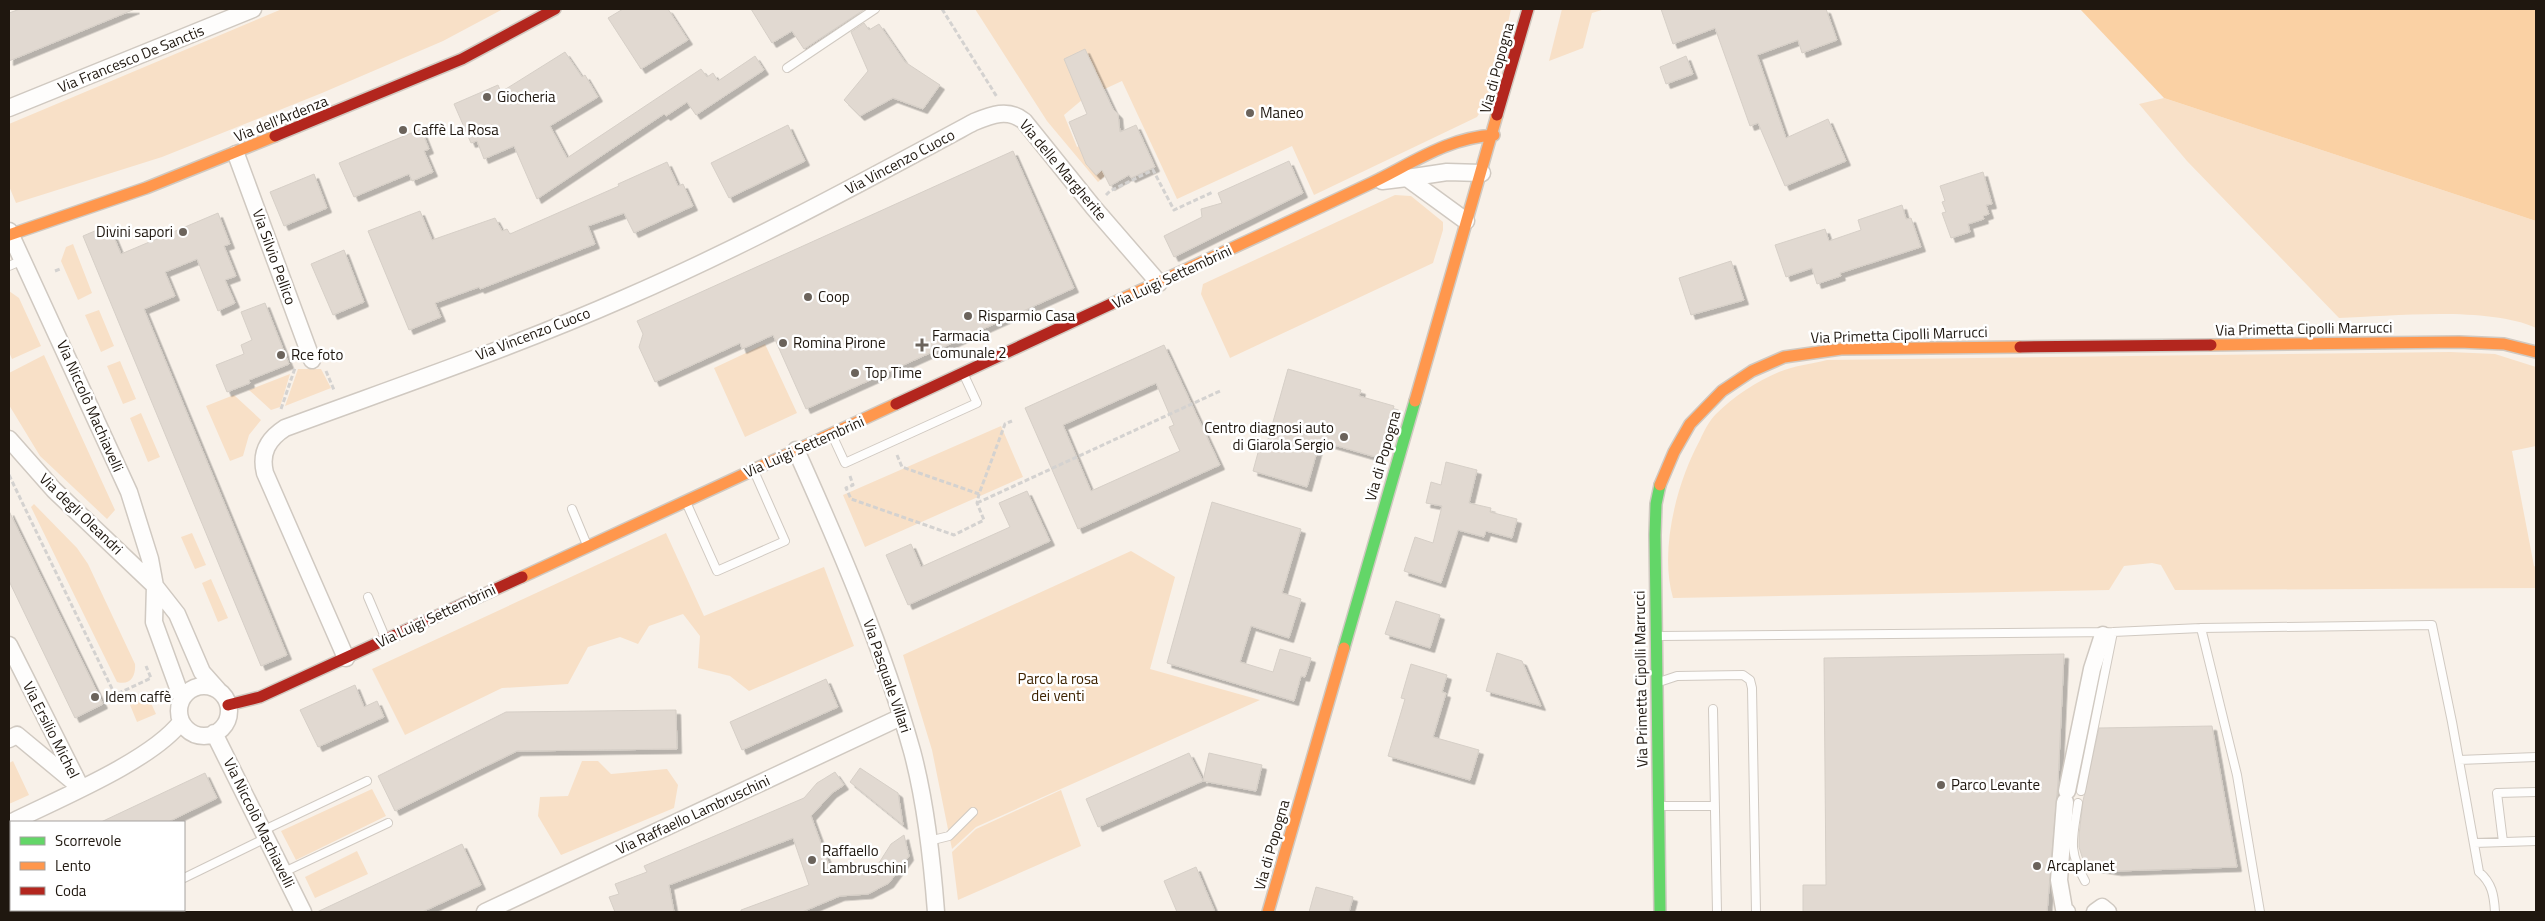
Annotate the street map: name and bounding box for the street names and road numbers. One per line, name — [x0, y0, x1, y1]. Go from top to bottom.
street label: Via Francesco De Sanctis — [54, 19, 208, 98]
street label: Via di Popogna — [1473, 19, 1520, 116]
street label: Via dell'Ardenza — [230, 89, 332, 148]
street label: Via delle Margherite — [1014, 114, 1113, 225]
street label: Via Vincenzo Cuoco — [841, 123, 959, 200]
street label: Via Silvio Pellico — [246, 206, 302, 308]
street label: Via Luigi Settembrini — [1108, 239, 1235, 314]
street label: Via Vincenzo Cuoco — [472, 301, 594, 366]
street label: Via Primetta Cipolli Marrucci — [2215, 315, 2393, 342]
street label: Via Primetta Cipolli Marrucci — [1810, 320, 1988, 349]
street label: Via Niccolò Machiavelli — [51, 336, 130, 475]
street label: Via di Popogna — [1359, 407, 1407, 504]
street label: Via Luigi Settembrini — [740, 410, 868, 483]
street label: Via degli Oleandri — [34, 467, 129, 560]
street label: Via Luigi Settembrini — [372, 578, 499, 653]
street label: Via Primetta Cipolli Marrucci — [1627, 590, 1654, 768]
street label: Via Pasquale Villari — [857, 616, 918, 736]
street label: Via Ersilio Michel — [17, 677, 86, 782]
street label: Via Niccolò Machiavelli — [218, 754, 301, 892]
street label: Via Raffaello Lambruschini — [612, 769, 773, 860]
street label: Via di Popogna — [1248, 796, 1296, 893]

